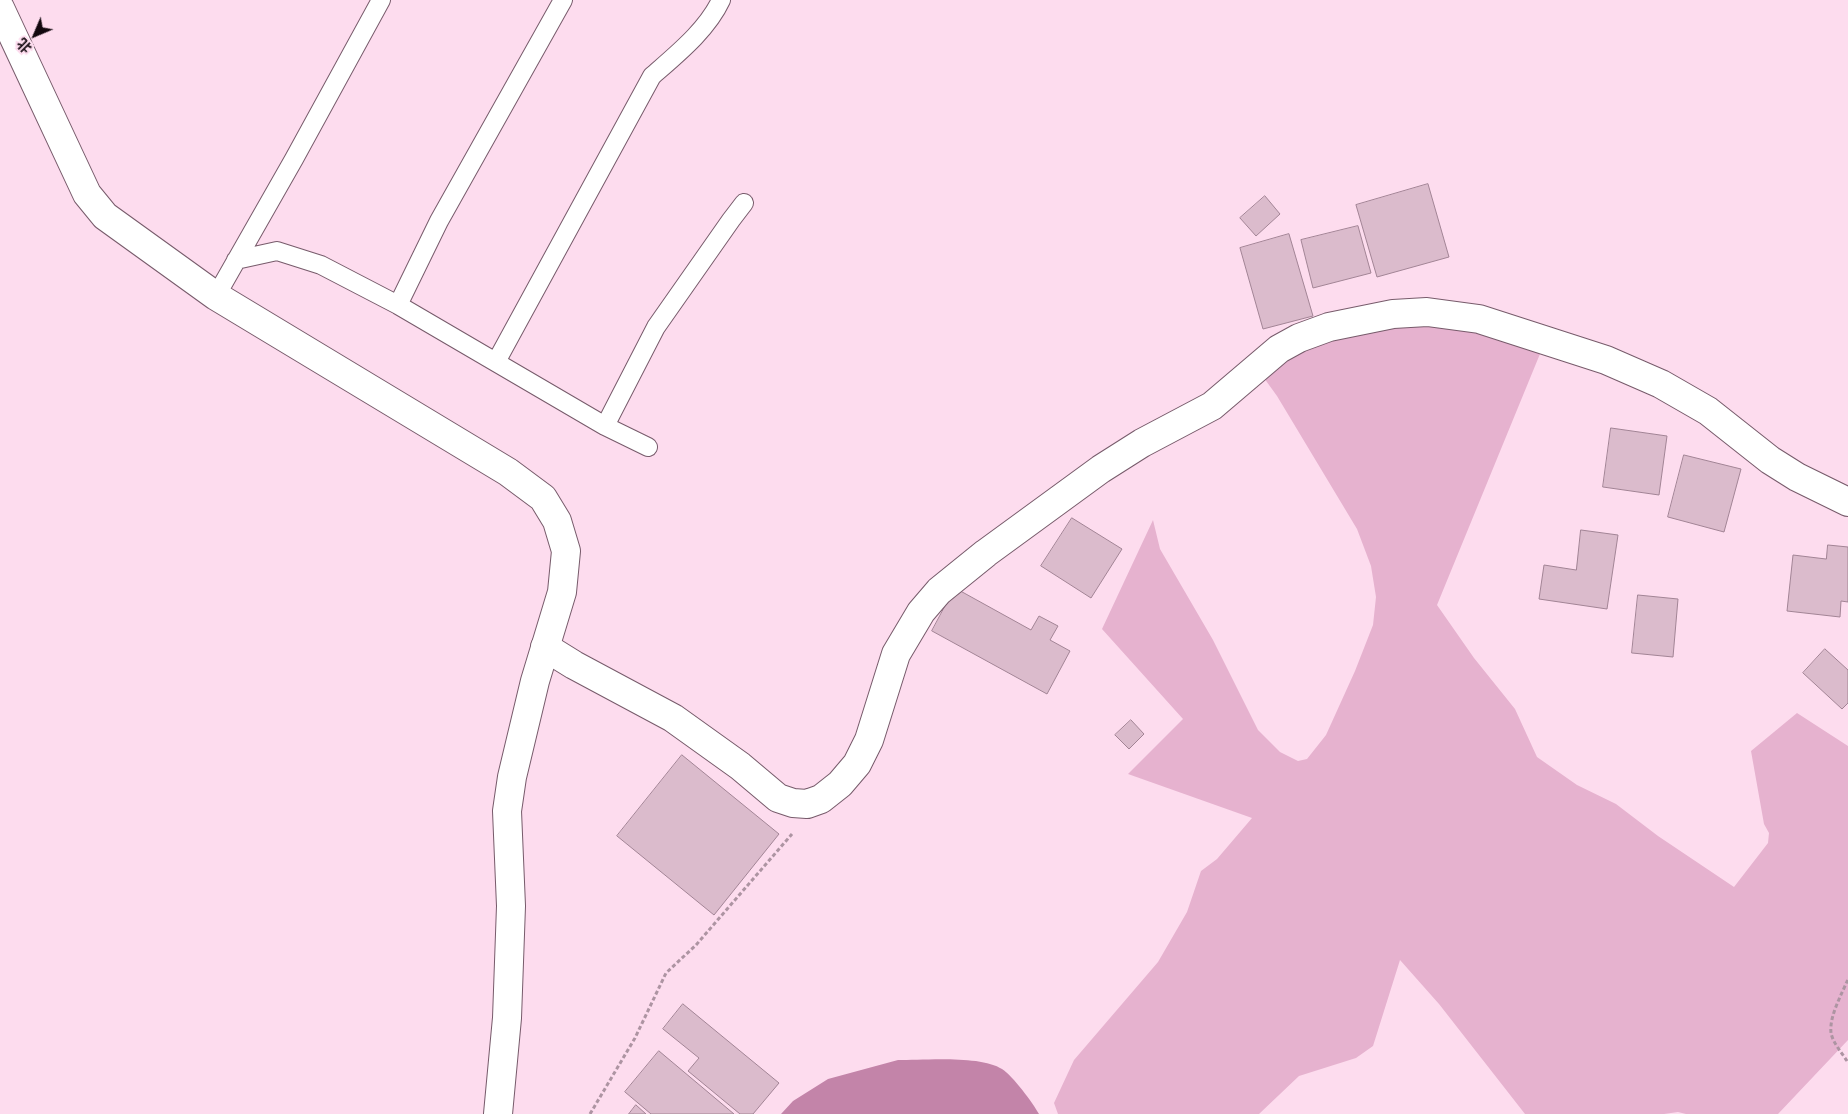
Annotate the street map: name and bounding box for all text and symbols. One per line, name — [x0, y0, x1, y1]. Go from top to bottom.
north arrow — [10, 10, 60, 60]
text: 北 — [14, 35, 35, 56]

